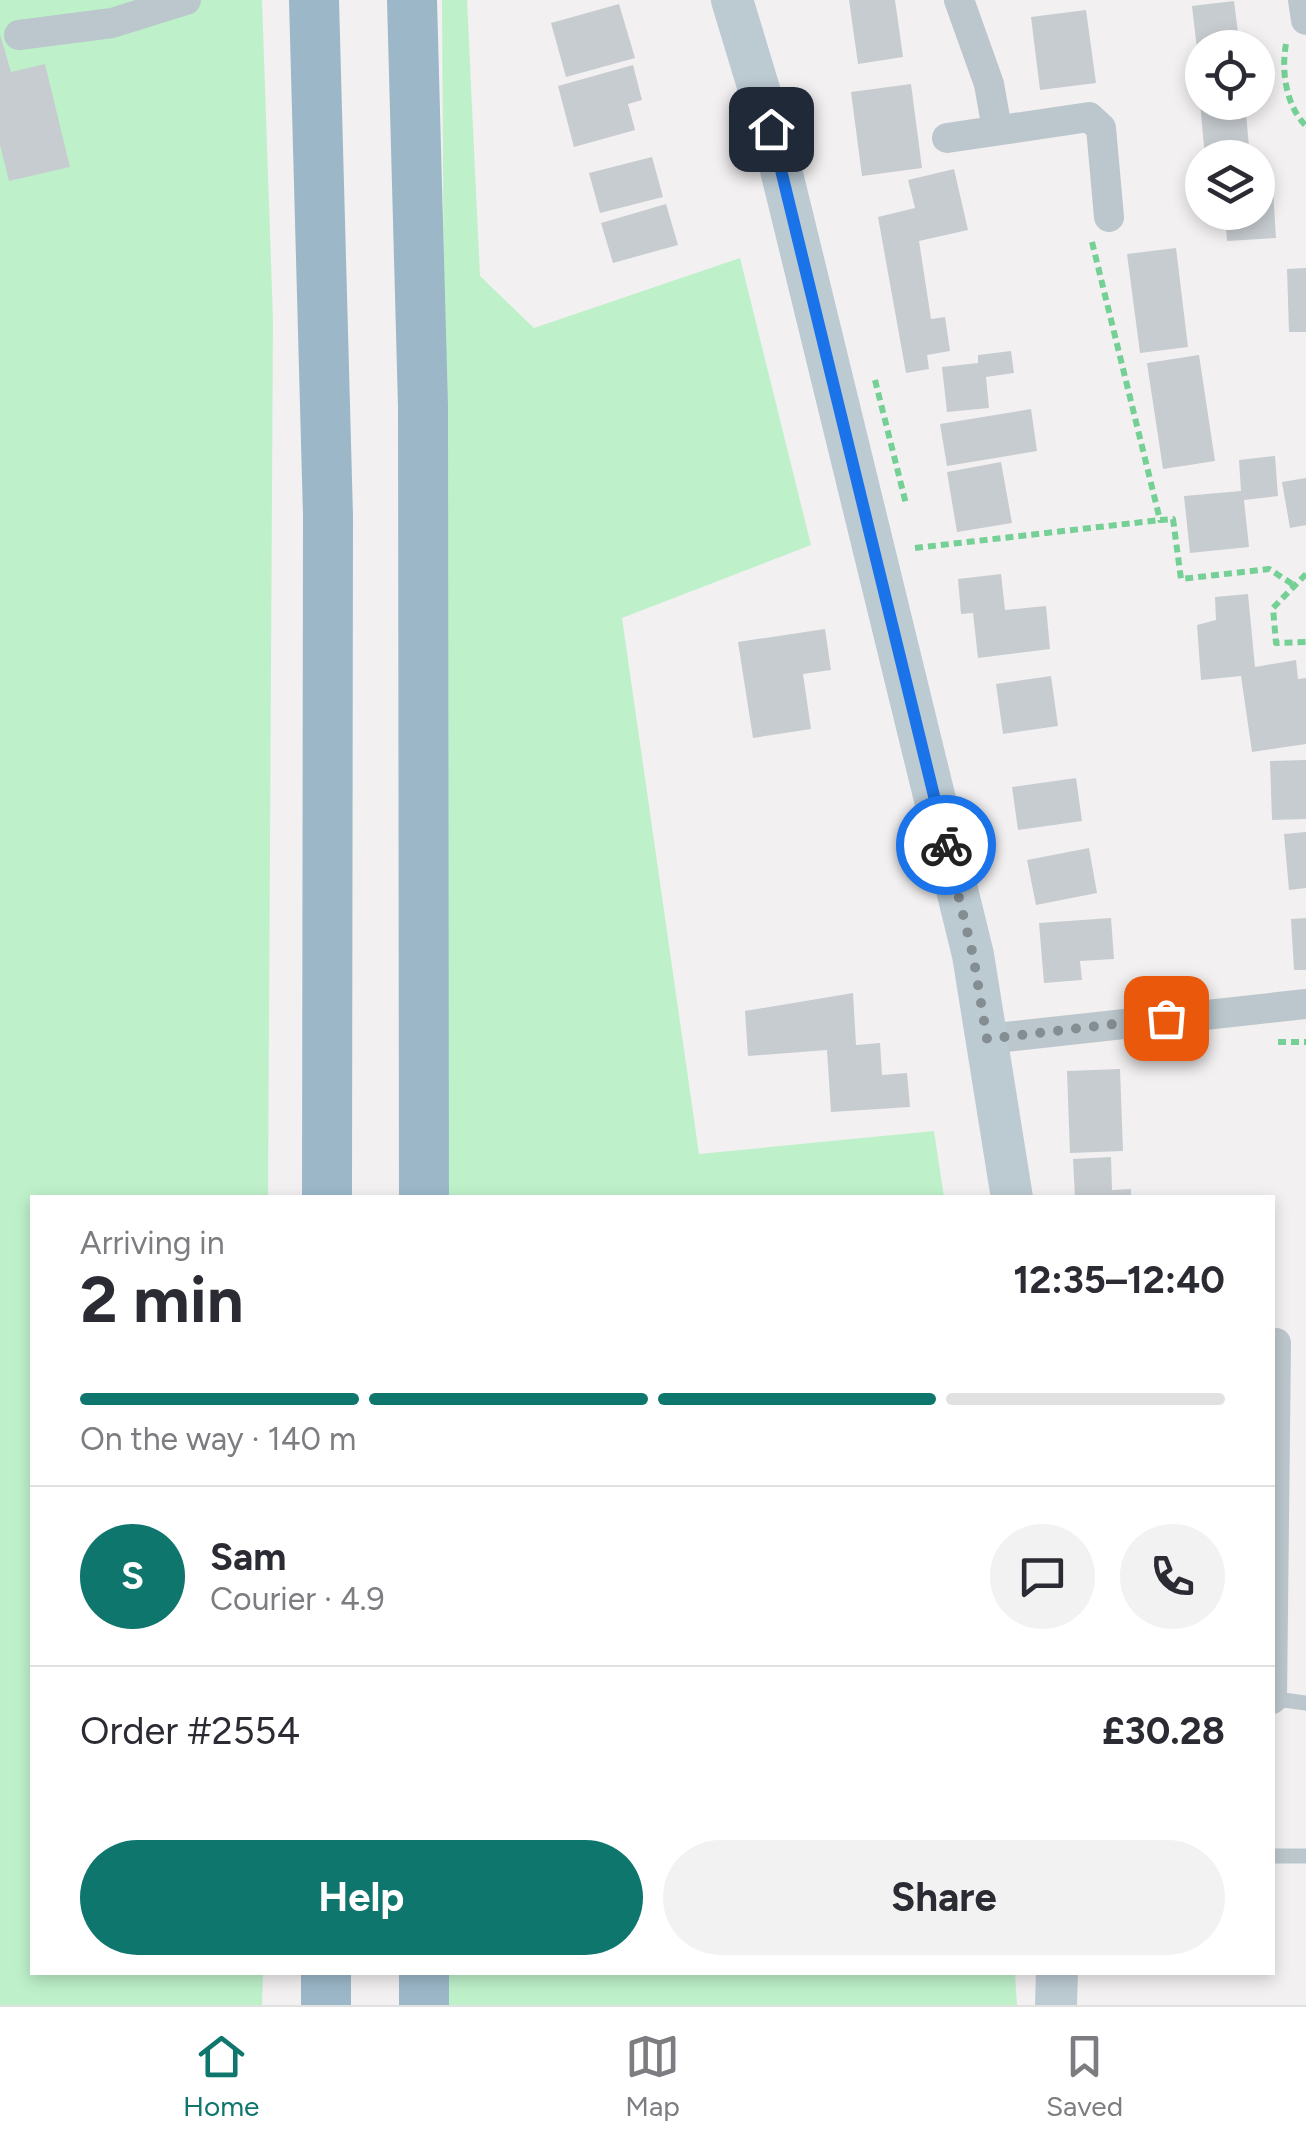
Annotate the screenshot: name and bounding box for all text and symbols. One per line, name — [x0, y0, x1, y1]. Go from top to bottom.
map controls — [1185, 30, 1275, 230]
button: locate — [1185, 30, 1275, 120]
pin — [729, 87, 814, 172]
icon: home — [744, 102, 799, 157]
button: layers — [1185, 140, 1275, 230]
courier — [896, 795, 996, 895]
icon: bike — [919, 818, 974, 873]
pin — [1124, 976, 1209, 1061]
icon: bag — [1139, 991, 1194, 1046]
text: Arriving in — [80, 1224, 225, 1262]
text: 12:35–12:40 — [1013, 1257, 1225, 1303]
text: 2 min — [80, 1260, 244, 1338]
text: On the way · 140 m — [80, 1420, 356, 1458]
button: chat — [990, 1524, 1095, 1629]
button: phone — [1120, 1524, 1225, 1629]
text: Sam — [210, 1534, 286, 1580]
text: S — [121, 1553, 144, 1599]
text: Courier · 4.9 — [210, 1580, 385, 1618]
text: Order #2554 — [80, 1708, 300, 1754]
text: £30.28 — [1102, 1708, 1225, 1754]
button: Help — [80, 1840, 643, 1955]
button: Share — [663, 1840, 1225, 1955]
tab: Home — [183, 2029, 259, 2123]
tab: Map — [625, 2029, 680, 2123]
tab: Saved — [1046, 2029, 1123, 2123]

